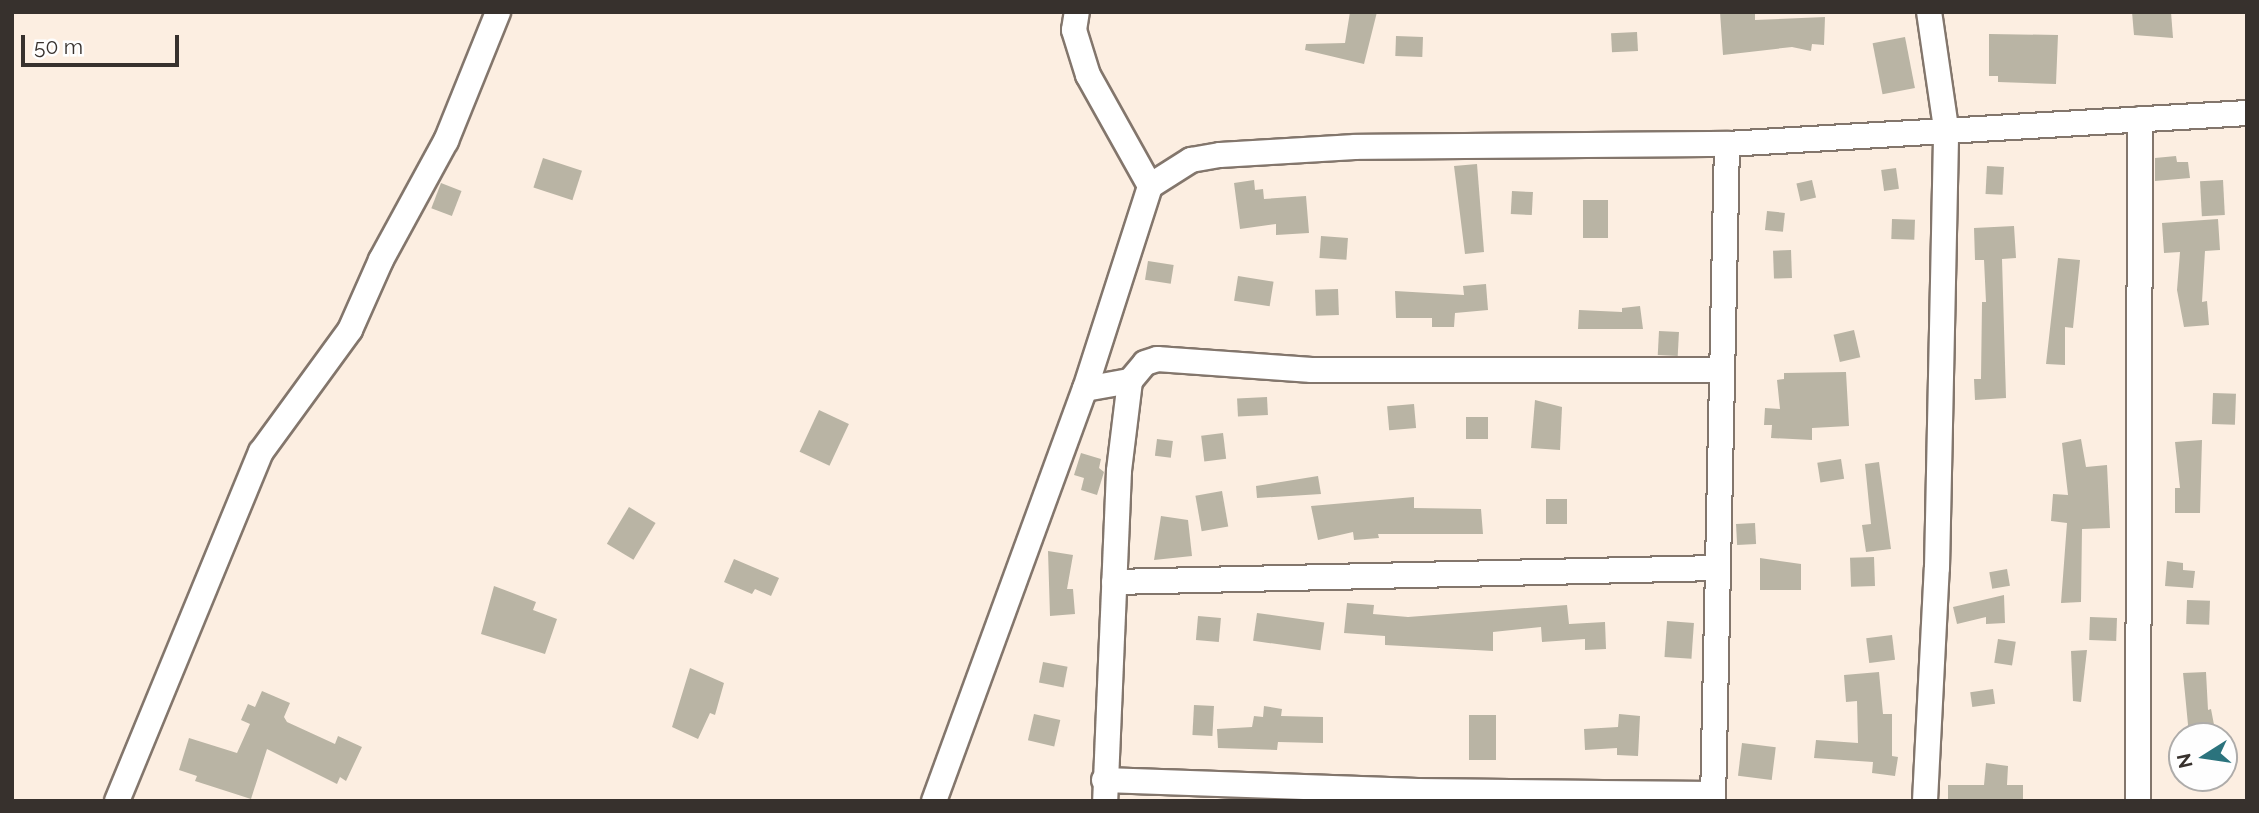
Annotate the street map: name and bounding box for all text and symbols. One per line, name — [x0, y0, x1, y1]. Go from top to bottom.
scale bar — [24, 21, 182, 65]
text: 50 m — [34, 34, 83, 59]
north arrow — [2168, 722, 2238, 792]
text: N — [2172, 752, 2197, 770]

